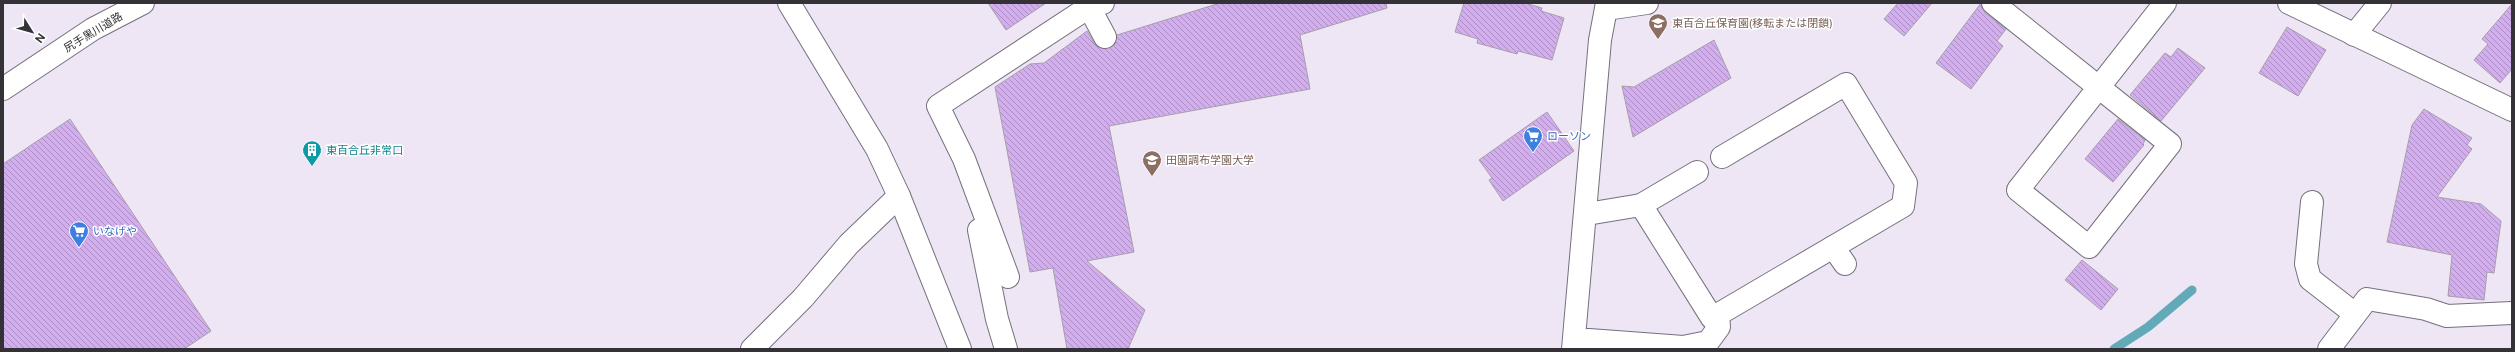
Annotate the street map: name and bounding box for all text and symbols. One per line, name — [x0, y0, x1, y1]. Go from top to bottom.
street label: 尻手黒川道路 — [62, 10, 124, 54]
north arrow — [12, 12, 52, 52]
school or university icon: 東百合丘保育園(移転または閉鎖) — [1647, 12, 1669, 40]
place label: 東百合丘保育園(移転または閉鎖) — [1672, 17, 1833, 29]
text: N — [33, 31, 47, 45]
supermarket icon: ローソン — [1522, 125, 1544, 153]
place label: ローソン — [1547, 130, 1591, 142]
building icon: 東百合丘非常口 — [301, 139, 323, 167]
place label: 東百合丘非常口 — [326, 144, 403, 156]
school or university icon: 田園調布学園大学 — [1141, 149, 1163, 177]
place label: 田園調布学園大学 — [1166, 154, 1254, 166]
supermarket icon: いなげや — [68, 220, 90, 248]
place label: いなげや — [93, 225, 137, 237]

